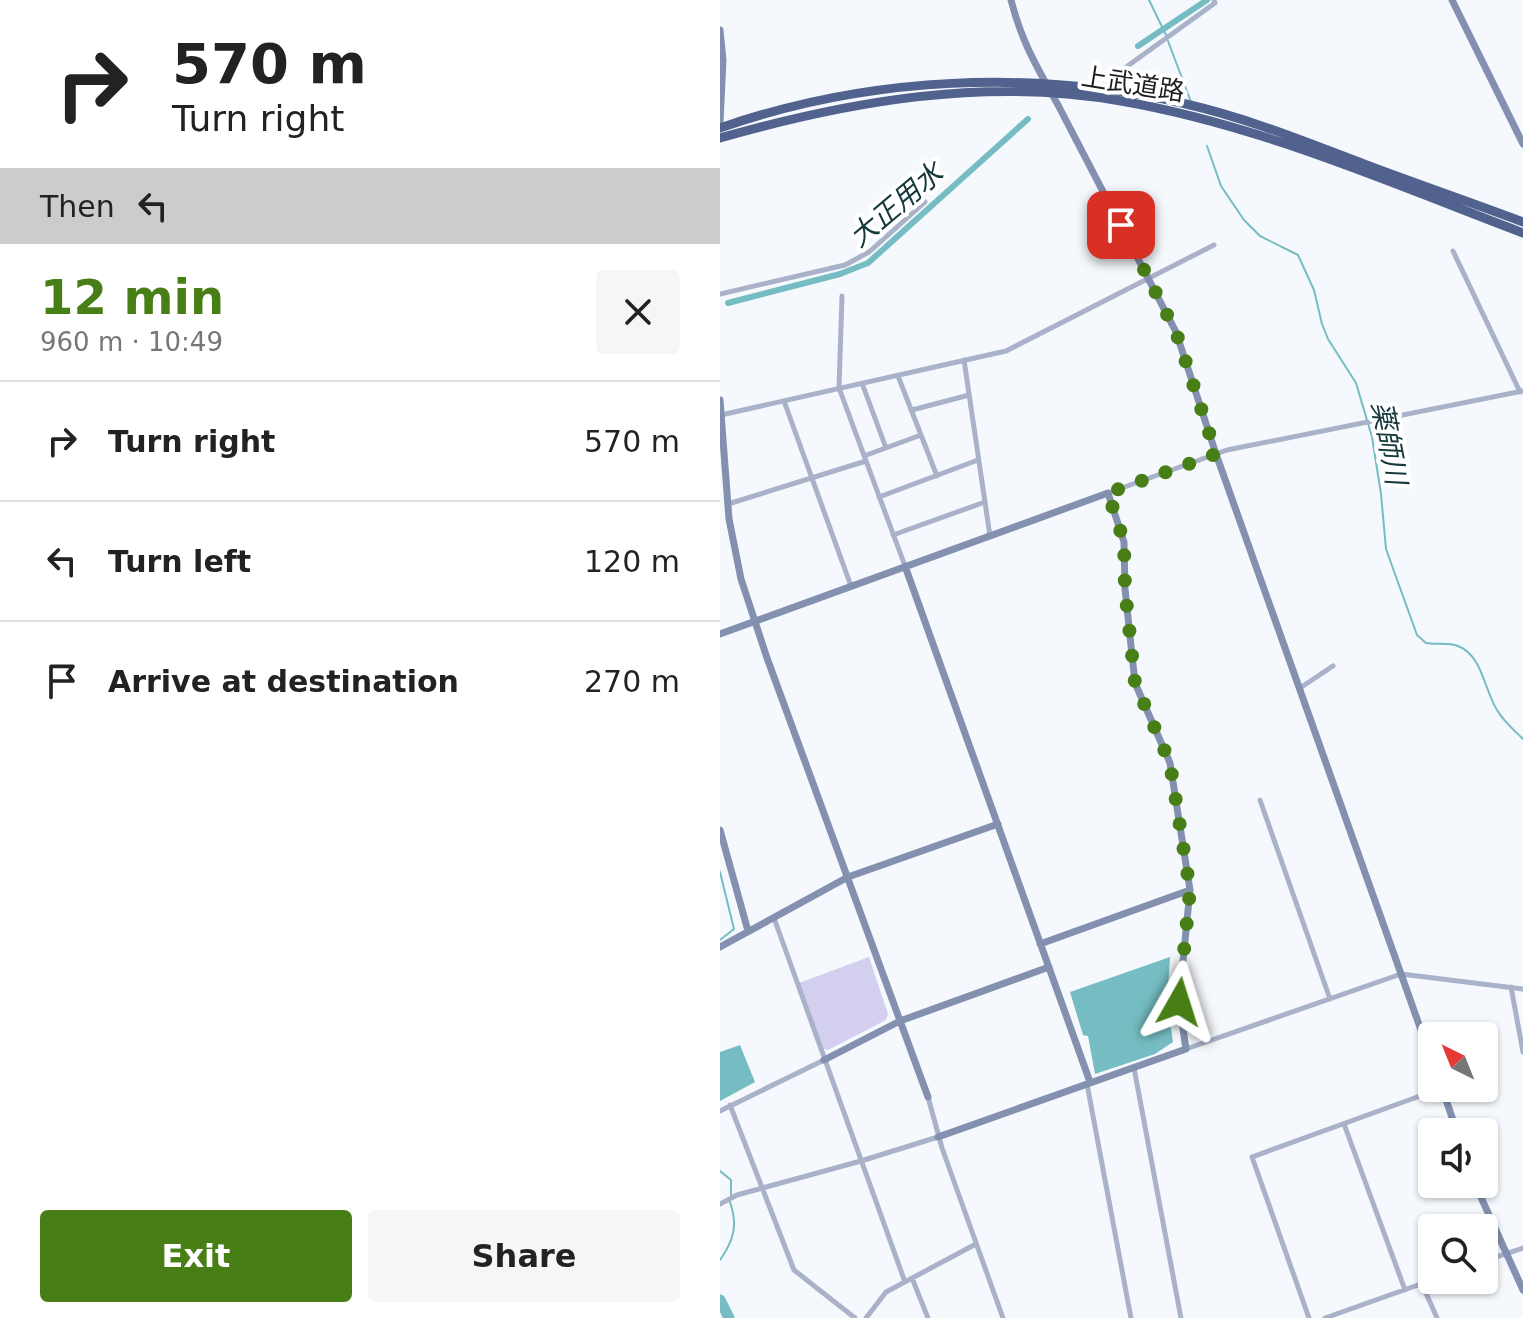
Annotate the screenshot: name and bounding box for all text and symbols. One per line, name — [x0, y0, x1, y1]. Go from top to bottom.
text: 570 m — [172, 31, 367, 96]
icon: right — [40, 32, 144, 136]
street label: 上武道路 — [1079, 61, 1187, 107]
text: Turn right — [172, 98, 344, 139]
water label: 大正用水 — [842, 154, 952, 254]
icon: left — [131, 184, 175, 228]
text: Then — [40, 189, 115, 224]
pin — [1087, 191, 1155, 259]
icon: arrive — [1099, 203, 1143, 247]
text: 12 min — [40, 269, 224, 325]
button: close — [596, 270, 680, 354]
text: 960 m · 10:49 — [40, 327, 223, 357]
water label: 薬師川 — [1365, 399, 1414, 490]
icon: right — [40, 419, 84, 463]
text: Turn right — [108, 424, 275, 459]
text: 570 m — [584, 424, 680, 459]
icon: left — [40, 539, 84, 583]
text: Turn left — [108, 544, 251, 579]
text: 120 m — [584, 544, 680, 579]
icon: arrive — [40, 659, 84, 703]
text: Arrive at destination — [108, 664, 459, 699]
text: 270 m — [584, 664, 680, 699]
position arrow — [1137, 960, 1221, 1044]
north arrow — [1418, 1022, 1498, 1102]
map controls — [1418, 1022, 1498, 1294]
button: sound — [1418, 1118, 1498, 1198]
button: Exit — [40, 1210, 352, 1302]
button: Share — [368, 1210, 680, 1302]
button: search — [1418, 1214, 1498, 1294]

